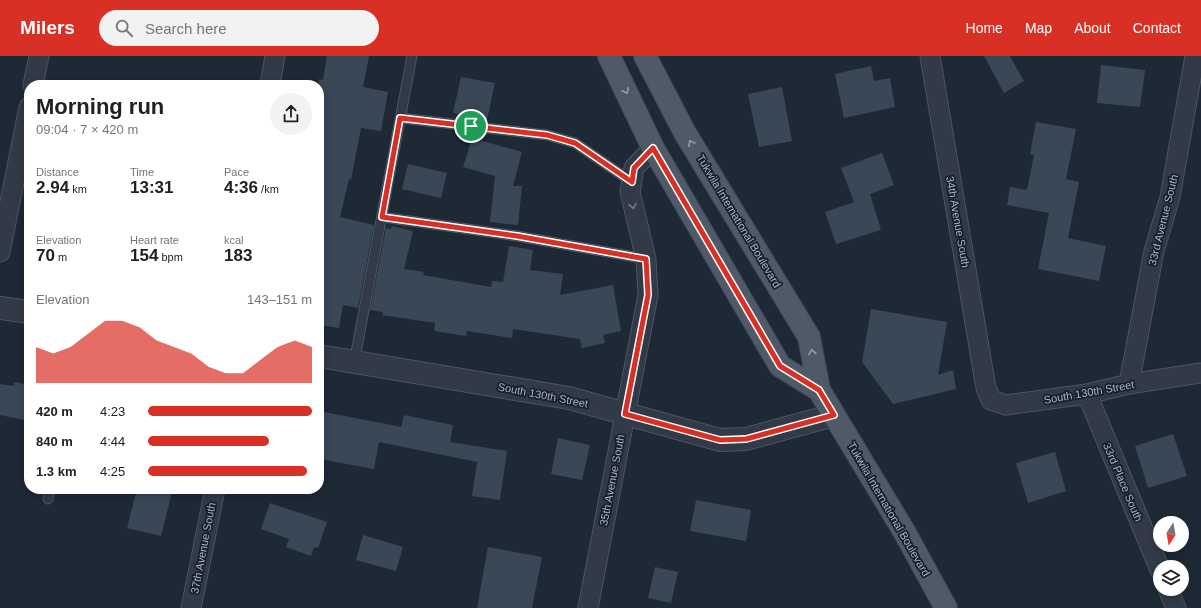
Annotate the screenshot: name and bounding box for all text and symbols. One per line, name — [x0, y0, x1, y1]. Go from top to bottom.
search box — [99, 10, 379, 46]
text: Milers — [20, 17, 75, 38]
icon: search — [113, 17, 135, 39]
text: Search here — [145, 20, 227, 37]
text: Home — [966, 20, 1003, 36]
text: Map — [1025, 20, 1052, 36]
text: About — [1074, 20, 1111, 36]
text: Contact — [1133, 20, 1181, 36]
one-way arrow — [621, 87, 629, 94]
button: share — [270, 93, 312, 135]
text: Morning run — [36, 94, 164, 119]
pin — [454, 109, 488, 143]
icon: arrive — [460, 115, 482, 137]
text: 09:04 · 7 × 420 m — [36, 122, 138, 137]
one-way arrow — [688, 140, 696, 147]
street label: Tukwila International Boulevard — [694, 152, 784, 290]
text: Distance — [36, 166, 79, 178]
text: Time — [130, 166, 154, 178]
text: Pace — [224, 166, 249, 178]
street label: 33rd Avenue South — [1146, 173, 1180, 267]
street label: 34th Avenue South — [944, 175, 972, 269]
text: 2.94 — [36, 178, 69, 197]
text: 13:31 — [130, 178, 173, 197]
text: 4:36 — [224, 178, 258, 197]
text: km — [69, 183, 87, 195]
text: /km — [258, 183, 279, 195]
one-way arrow — [628, 203, 637, 210]
text: Elevation — [36, 234, 81, 246]
text: Heart rate — [130, 234, 179, 246]
text: kcal — [224, 234, 244, 246]
text: 70 — [36, 246, 55, 265]
text: 154 — [130, 246, 158, 265]
text: 183 — [224, 246, 252, 265]
text: m — [55, 251, 67, 263]
text: bpm — [158, 251, 183, 263]
text: Elevation — [36, 292, 89, 307]
text: 143–151 m — [247, 292, 312, 307]
one-way arrow — [808, 349, 817, 355]
street label: South 130th Street — [1043, 378, 1135, 406]
street label: South 130th Street — [497, 380, 589, 410]
text: 420 m — [36, 404, 73, 419]
text: 4:23 — [100, 404, 125, 419]
street label: 35th Avenue South — [597, 433, 627, 527]
text: 840 m — [36, 434, 73, 449]
text: 4:44 — [100, 434, 125, 449]
street label: Tukwila International Boulevard — [846, 440, 932, 578]
street label: 33rd Place South — [1101, 441, 1145, 523]
text: 1.3 km — [36, 464, 76, 479]
text: 4:25 — [100, 464, 125, 479]
street label: 37th Avenue South — [188, 501, 218, 595]
north arrow — [1153, 516, 1189, 552]
map controls — [1153, 516, 1189, 596]
button: layers — [1153, 560, 1189, 596]

